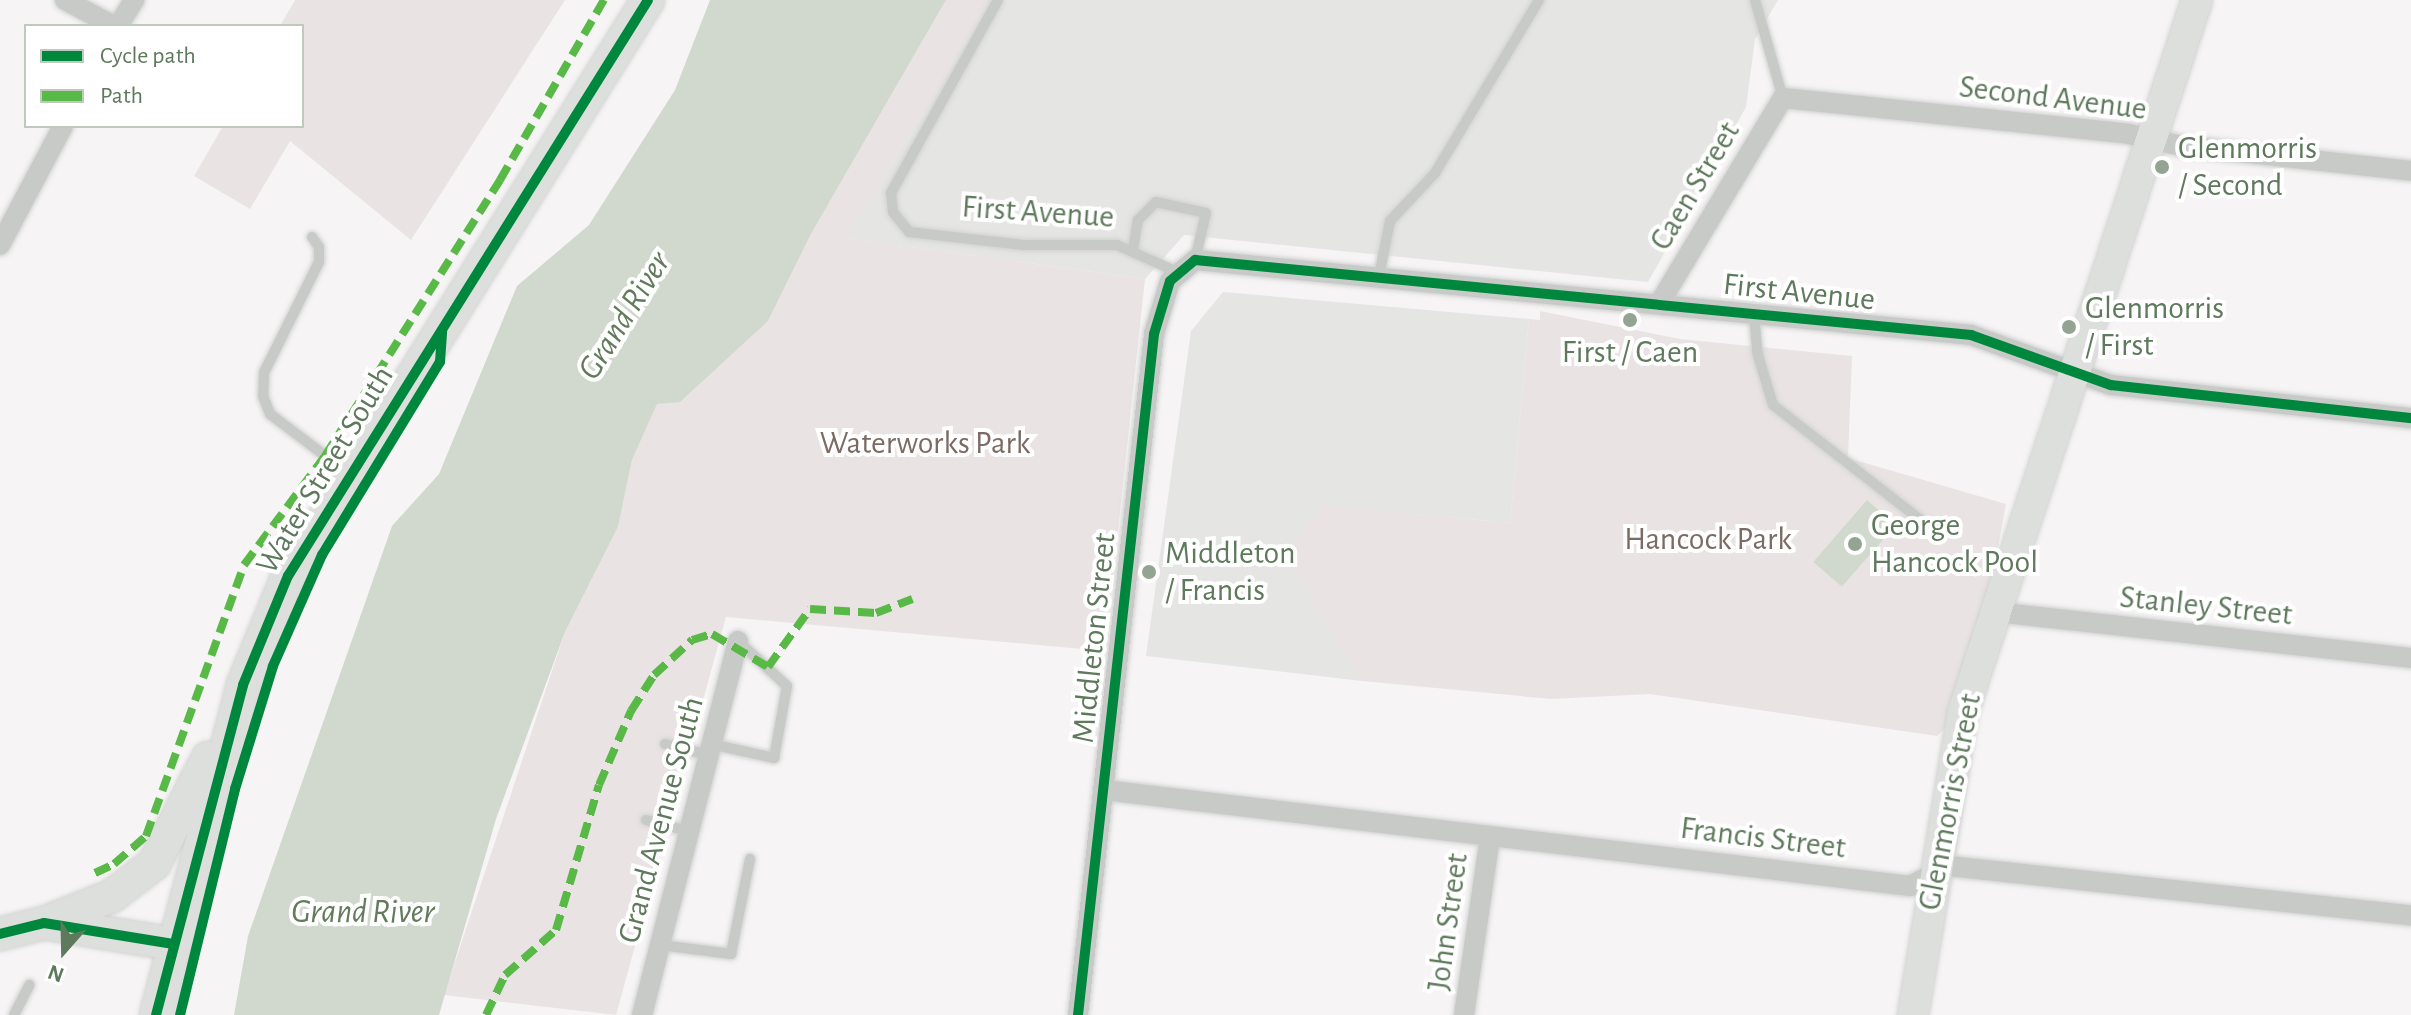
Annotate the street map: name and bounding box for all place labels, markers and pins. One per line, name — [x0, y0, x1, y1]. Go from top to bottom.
place label: Glenmorris / Second — [2178, 130, 2317, 205]
marker: Glenmorris / Second — [2153, 158, 2171, 176]
place label: Glenmorris / First — [2085, 290, 2224, 365]
marker: First / Caen — [1621, 311, 1639, 329]
marker: Glenmorris / First — [2060, 318, 2078, 336]
place label: First / Caen — [1562, 333, 1698, 371]
place label: George Hancock Pool — [1871, 507, 2038, 582]
place label: Middleton / Francis — [1165, 535, 1295, 610]
marker: George Hancock Pool — [1846, 535, 1864, 553]
marker: Middleton / Francis — [1140, 563, 1158, 581]

